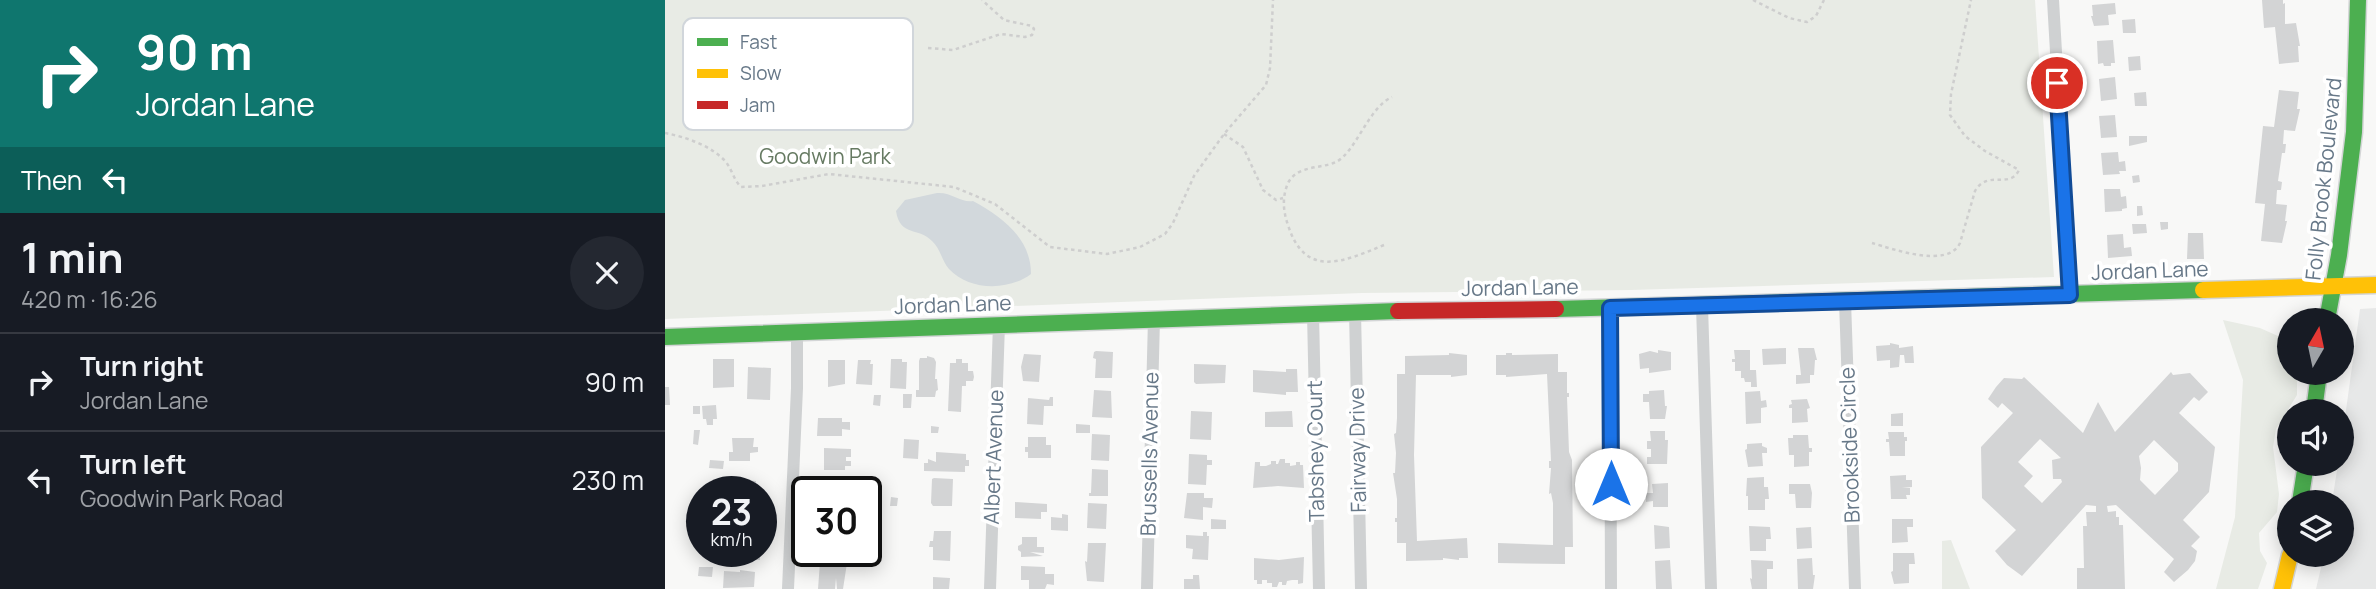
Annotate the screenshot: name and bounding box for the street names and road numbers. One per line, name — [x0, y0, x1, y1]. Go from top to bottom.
street label: Folly Brook Boulevard — [2298, 76, 2348, 282]
street label: Jordan Lane — [2091, 254, 2209, 286]
street label: Jordan Lane — [1461, 272, 1579, 302]
street label: Jordan Lane — [894, 288, 1012, 320]
street label: Brookside Circle — [1832, 367, 1866, 523]
street label: Brussells Avenue — [1134, 372, 1164, 536]
street label: Tabshey Court — [1300, 380, 1330, 522]
street label: Fairway Drive — [1342, 387, 1372, 513]
street label: Albert Avenue — [977, 389, 1009, 525]

